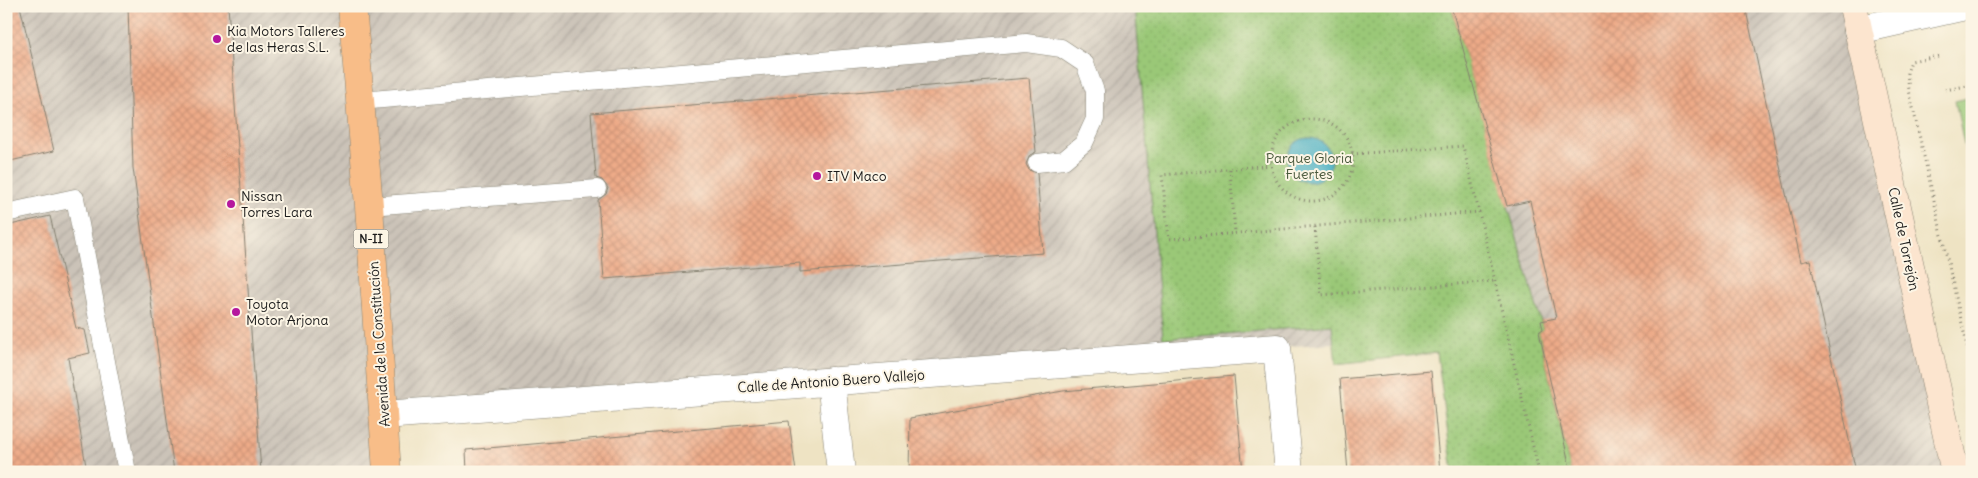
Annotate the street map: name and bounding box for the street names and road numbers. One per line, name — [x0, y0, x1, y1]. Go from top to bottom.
street label: Calle de Torrejón — [1884, 186, 1924, 292]
road number: N-II — [354, 230, 388, 248]
street label: Avenida de la Constitución — [364, 261, 394, 427]
street label: Calle de Antonio Buero Vallejo — [737, 365, 925, 397]

